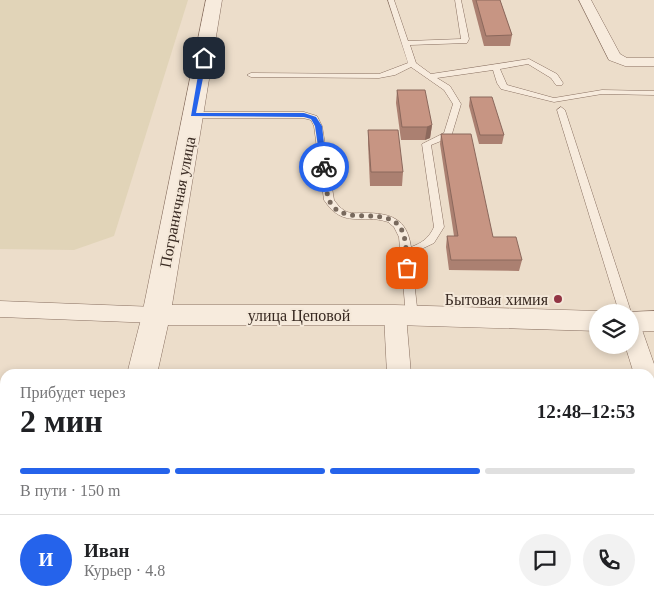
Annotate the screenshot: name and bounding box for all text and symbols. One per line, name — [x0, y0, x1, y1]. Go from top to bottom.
pin — [183, 37, 225, 79]
icon: home — [190, 44, 218, 72]
street label: Пограничная улица — [156, 135, 199, 269]
courier — [299, 142, 349, 192]
icon: bike — [310, 153, 338, 181]
pin — [386, 247, 428, 289]
icon: bag — [393, 254, 421, 282]
place label: Бытовая химия — [445, 291, 549, 308]
marker: Бытовая химия — [552, 293, 564, 305]
map controls — [589, 304, 639, 354]
button: layers — [589, 304, 639, 354]
street label: улица Цеповой — [248, 307, 351, 325]
text: Прибудет через — [20, 384, 126, 401]
text: 12:48–12:53 — [537, 401, 635, 422]
text: 2 мин — [20, 403, 103, 439]
text: В пути · 150 m — [20, 482, 121, 499]
button: chat — [519, 534, 571, 586]
button: phone — [583, 534, 635, 586]
text: Иван — [84, 540, 130, 561]
text: И — [39, 549, 53, 570]
text: Курьер · 4.8 — [84, 562, 165, 579]

